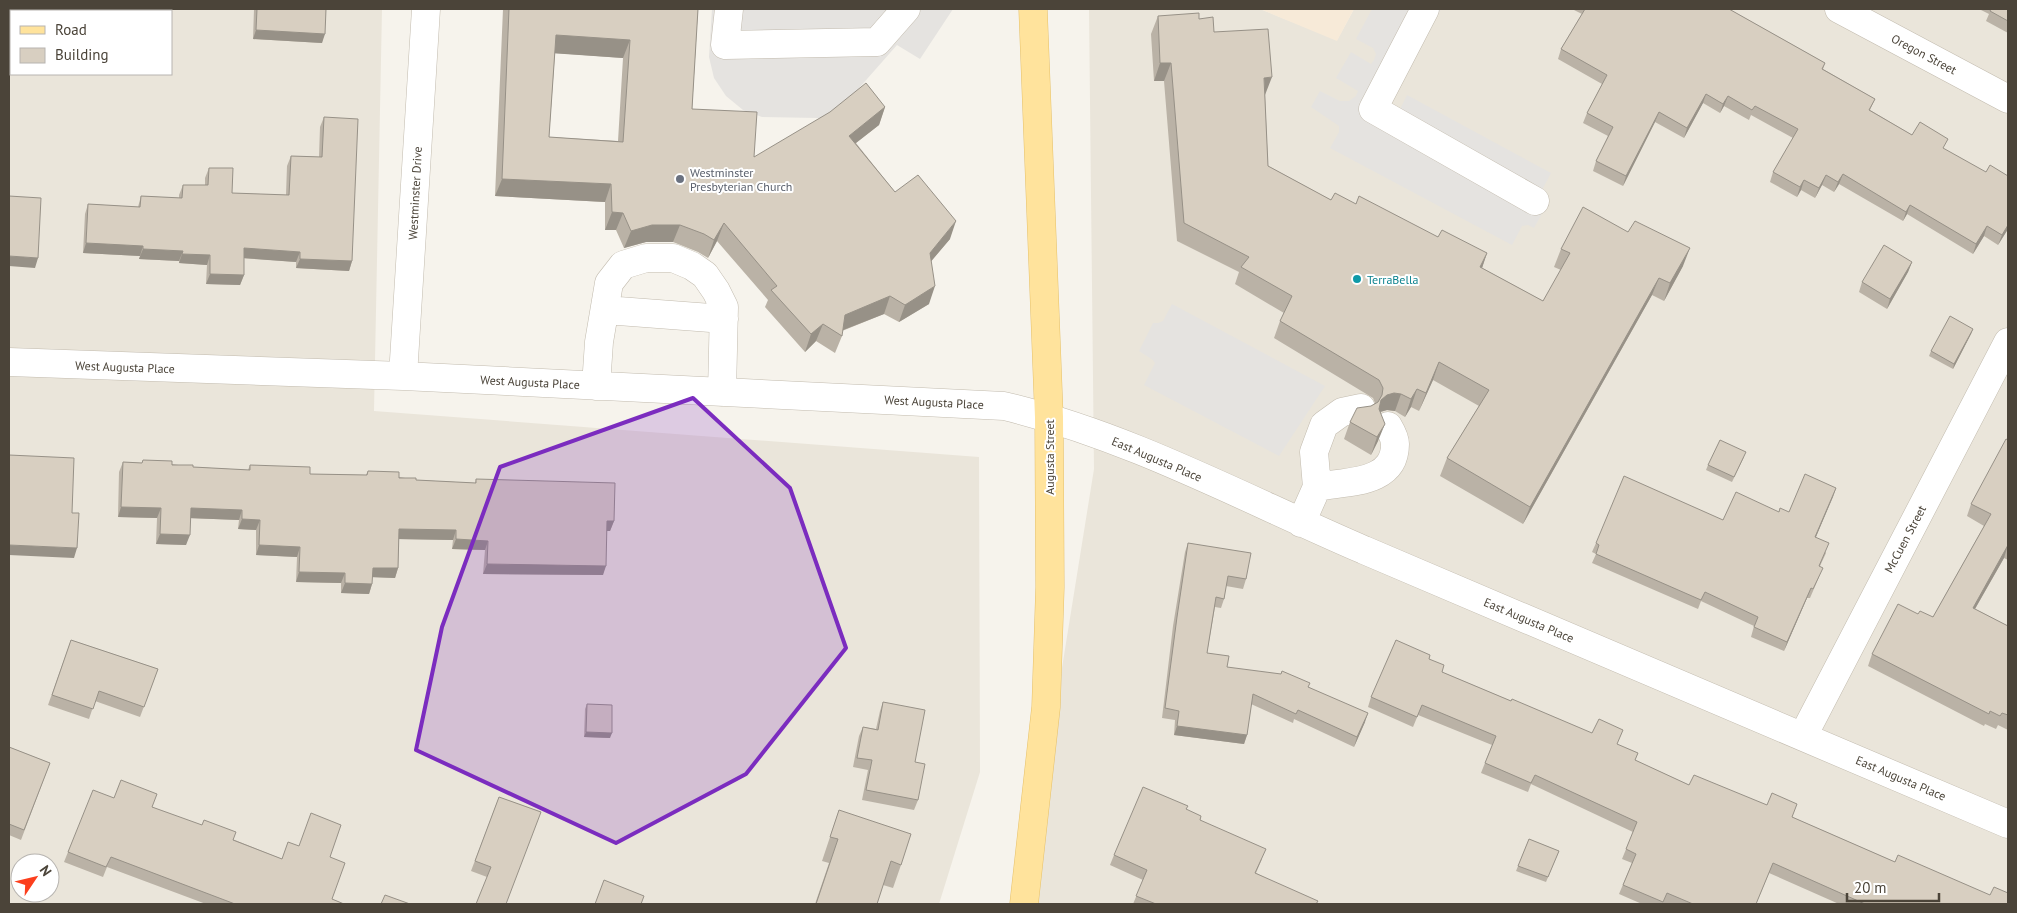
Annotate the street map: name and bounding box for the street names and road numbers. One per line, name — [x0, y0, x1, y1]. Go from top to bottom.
street label: Oregon Street — [1889, 31, 1959, 77]
street label: Westminster Drive — [405, 146, 425, 240]
street label: West Augusta Place — [75, 358, 175, 376]
street label: West Augusta Place — [480, 372, 580, 392]
street label: West Augusta Place — [884, 392, 984, 412]
street label: Augusta Street — [1042, 419, 1057, 495]
street label: East Augusta Place — [1110, 433, 1204, 485]
street label: McCuen Street — [1881, 503, 1929, 575]
street label: East Augusta Place — [1482, 594, 1576, 646]
street label: East Augusta Place — [1854, 752, 1948, 804]

